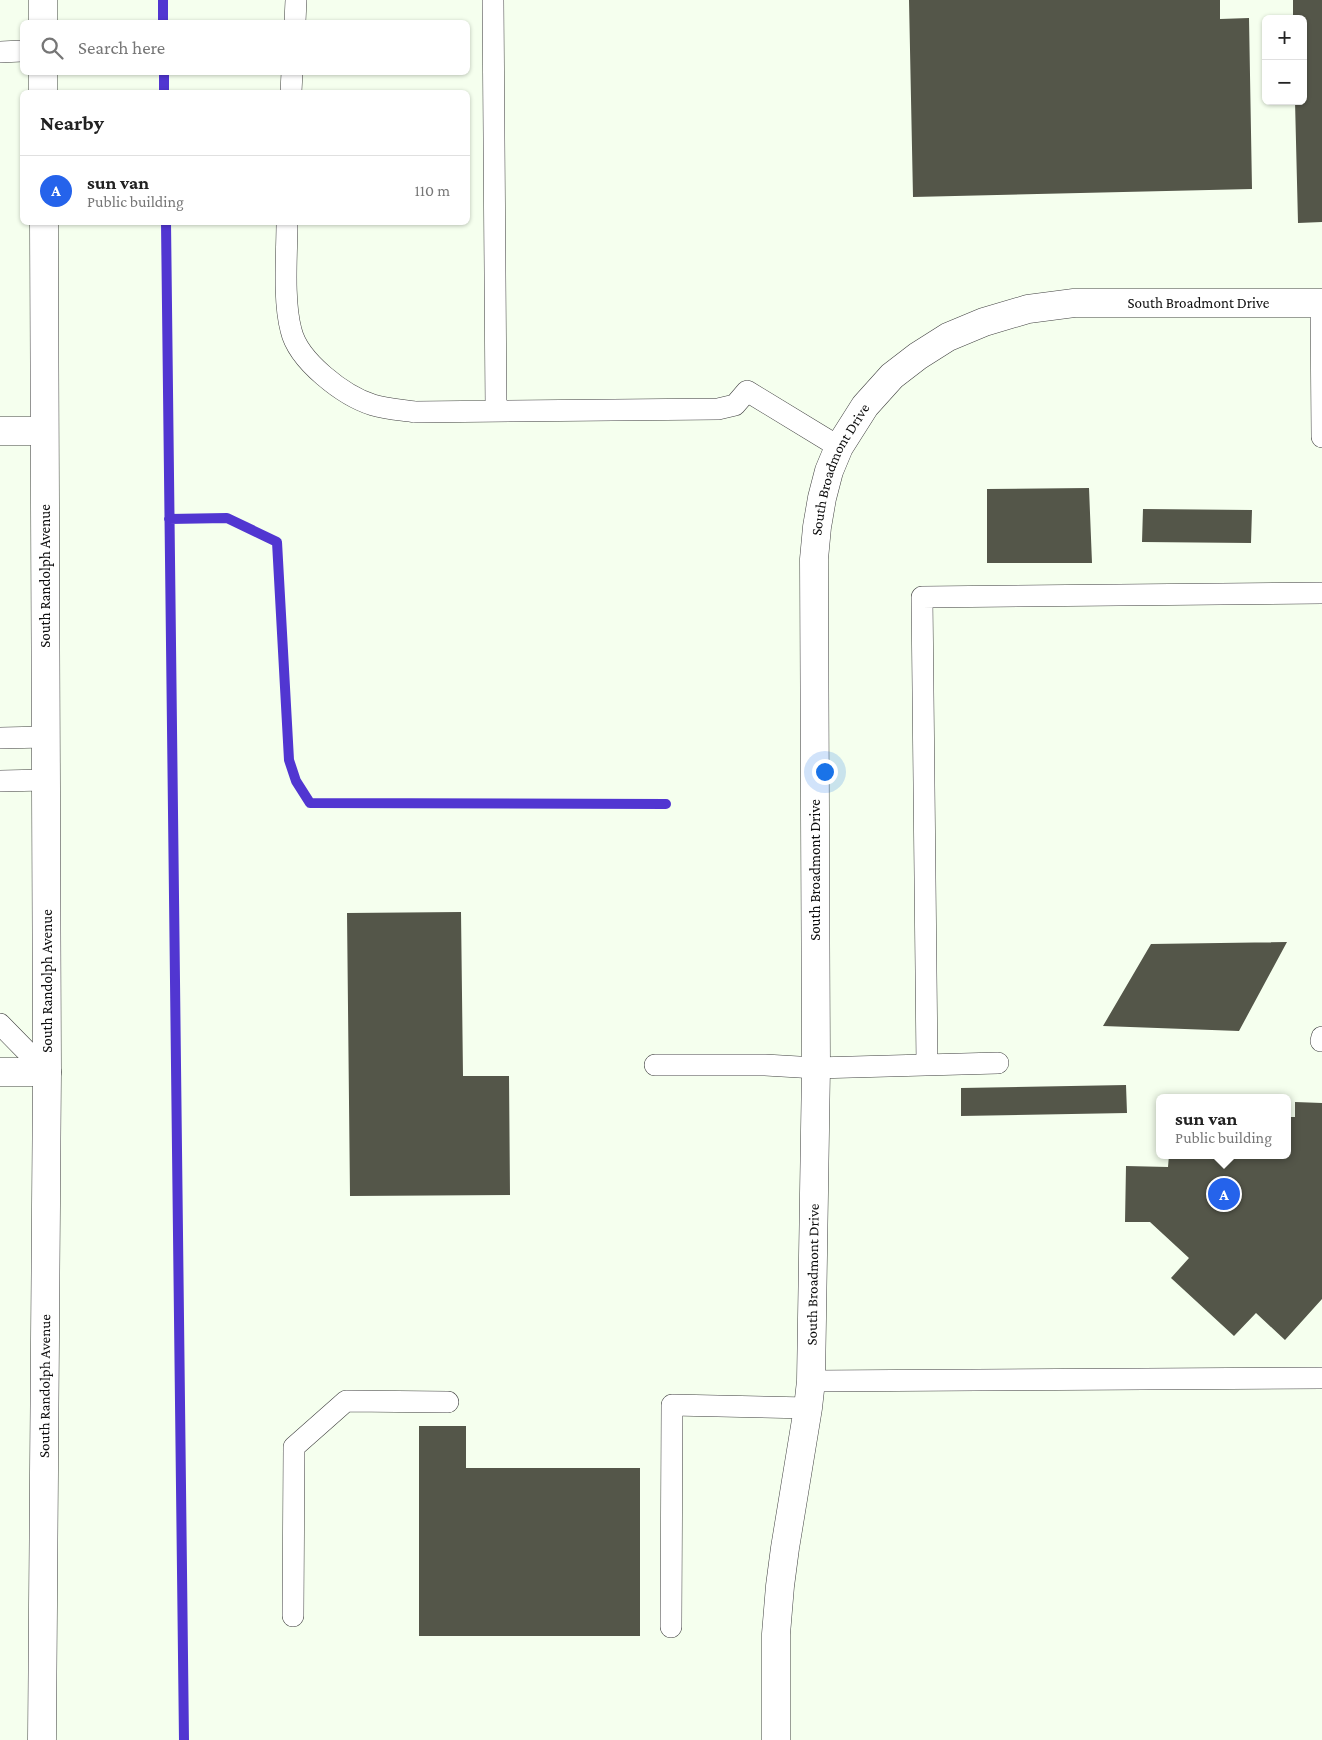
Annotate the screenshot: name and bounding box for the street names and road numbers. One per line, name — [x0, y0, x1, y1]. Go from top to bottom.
street label: South Broadmont Drive — [1128, 295, 1270, 311]
street label: South Broadmont Drive — [808, 400, 873, 536]
street label: South Randolph Avenue — [37, 504, 54, 648]
street label: South Broadmont Drive — [807, 799, 823, 941]
street label: South Randolph Avenue — [39, 909, 56, 1053]
street label: South Broadmont Drive — [804, 1203, 822, 1346]
street label: South Randolph Avenue — [36, 1314, 54, 1458]

